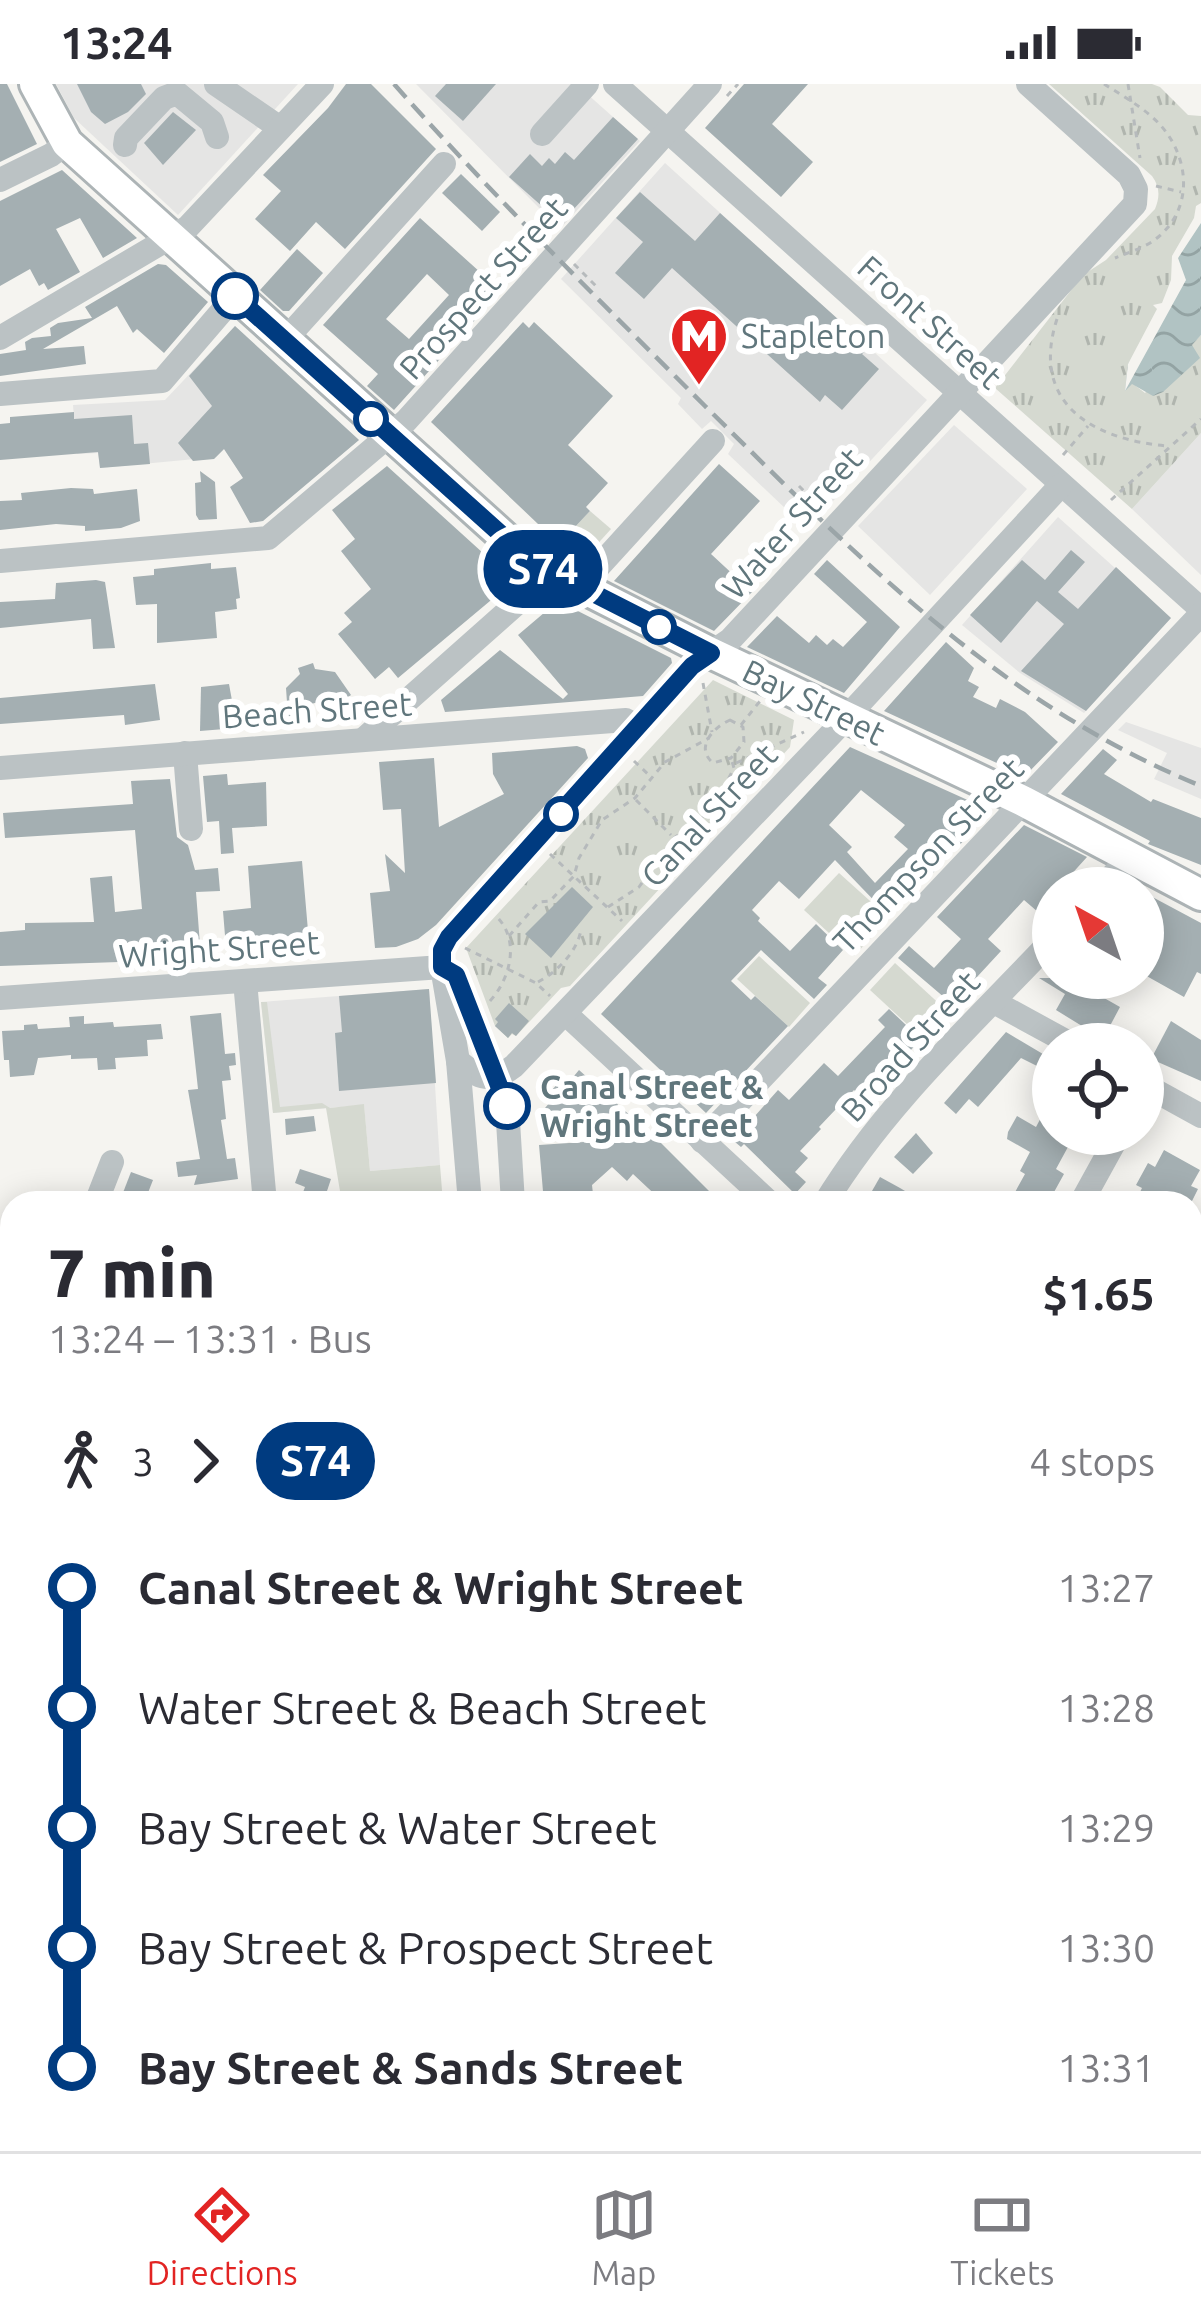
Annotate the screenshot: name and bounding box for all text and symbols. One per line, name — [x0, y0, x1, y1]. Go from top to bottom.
text: 13:24 — [60, 17, 173, 68]
street label: Prospect Street — [391, 189, 574, 386]
street label: Front Street — [851, 248, 1010, 396]
unlabelled marker — [213, 274, 257, 318]
metro station icon: Stapleton — [668, 305, 730, 387]
place label: Stapleton — [741, 317, 885, 354]
unlabelled marker — [355, 403, 387, 435]
street label: Water Street — [714, 440, 869, 606]
line badge: S74 — [474, 530, 612, 608]
text: S74 — [507, 545, 579, 592]
unlabelled marker — [643, 611, 675, 643]
street label: Bay Street — [737, 651, 891, 752]
street label: Beach Street — [221, 684, 413, 735]
street label: Canal Street — [633, 736, 784, 894]
street label: Thompson Street — [825, 750, 1030, 960]
unlabelled marker — [545, 798, 577, 830]
north arrow — [1032, 867, 1164, 999]
map controls — [1032, 867, 1164, 1155]
street label: Wright Street — [117, 923, 321, 974]
street label: Broad Street — [833, 963, 987, 1128]
button: locate — [1032, 1023, 1164, 1155]
place label: Canal Street & Wright Street — [540, 1068, 764, 1143]
marker: Canal Street & Wright Street — [485, 1084, 529, 1128]
text: 7 min — [48, 1235, 216, 1309]
text: $1.65 — [1042, 1268, 1155, 1319]
text: 13:24 – 13:31 · Bus — [48, 1317, 372, 1360]
icon: walk — [48, 1428, 114, 1494]
icon: forward — [172, 1428, 238, 1494]
text: S74 — [280, 1437, 351, 1484]
text: 3 — [132, 1440, 154, 1483]
text: 4 stops — [1029, 1440, 1155, 1483]
text: Canal Street & Wright Street — [138, 1562, 743, 1613]
text: 13:27 — [1057, 1566, 1155, 1609]
text: Water Street & Beach Street — [138, 1682, 706, 1733]
text: 13:28 — [1057, 1686, 1155, 1729]
text: Bay Street & Water Street — [138, 1802, 657, 1853]
text: 13:29 — [1057, 1806, 1155, 1849]
text: Bay Street & Prospect Street — [138, 1922, 713, 1973]
text: 13:30 — [1057, 1926, 1155, 1969]
text: Bay Street & Sands Street — [138, 2042, 683, 2093]
text: 13:31 — [1057, 2046, 1155, 2089]
tab: Directions — [147, 2182, 298, 2291]
tab: Map — [591, 2182, 657, 2291]
tab: Tickets — [950, 2182, 1054, 2291]

